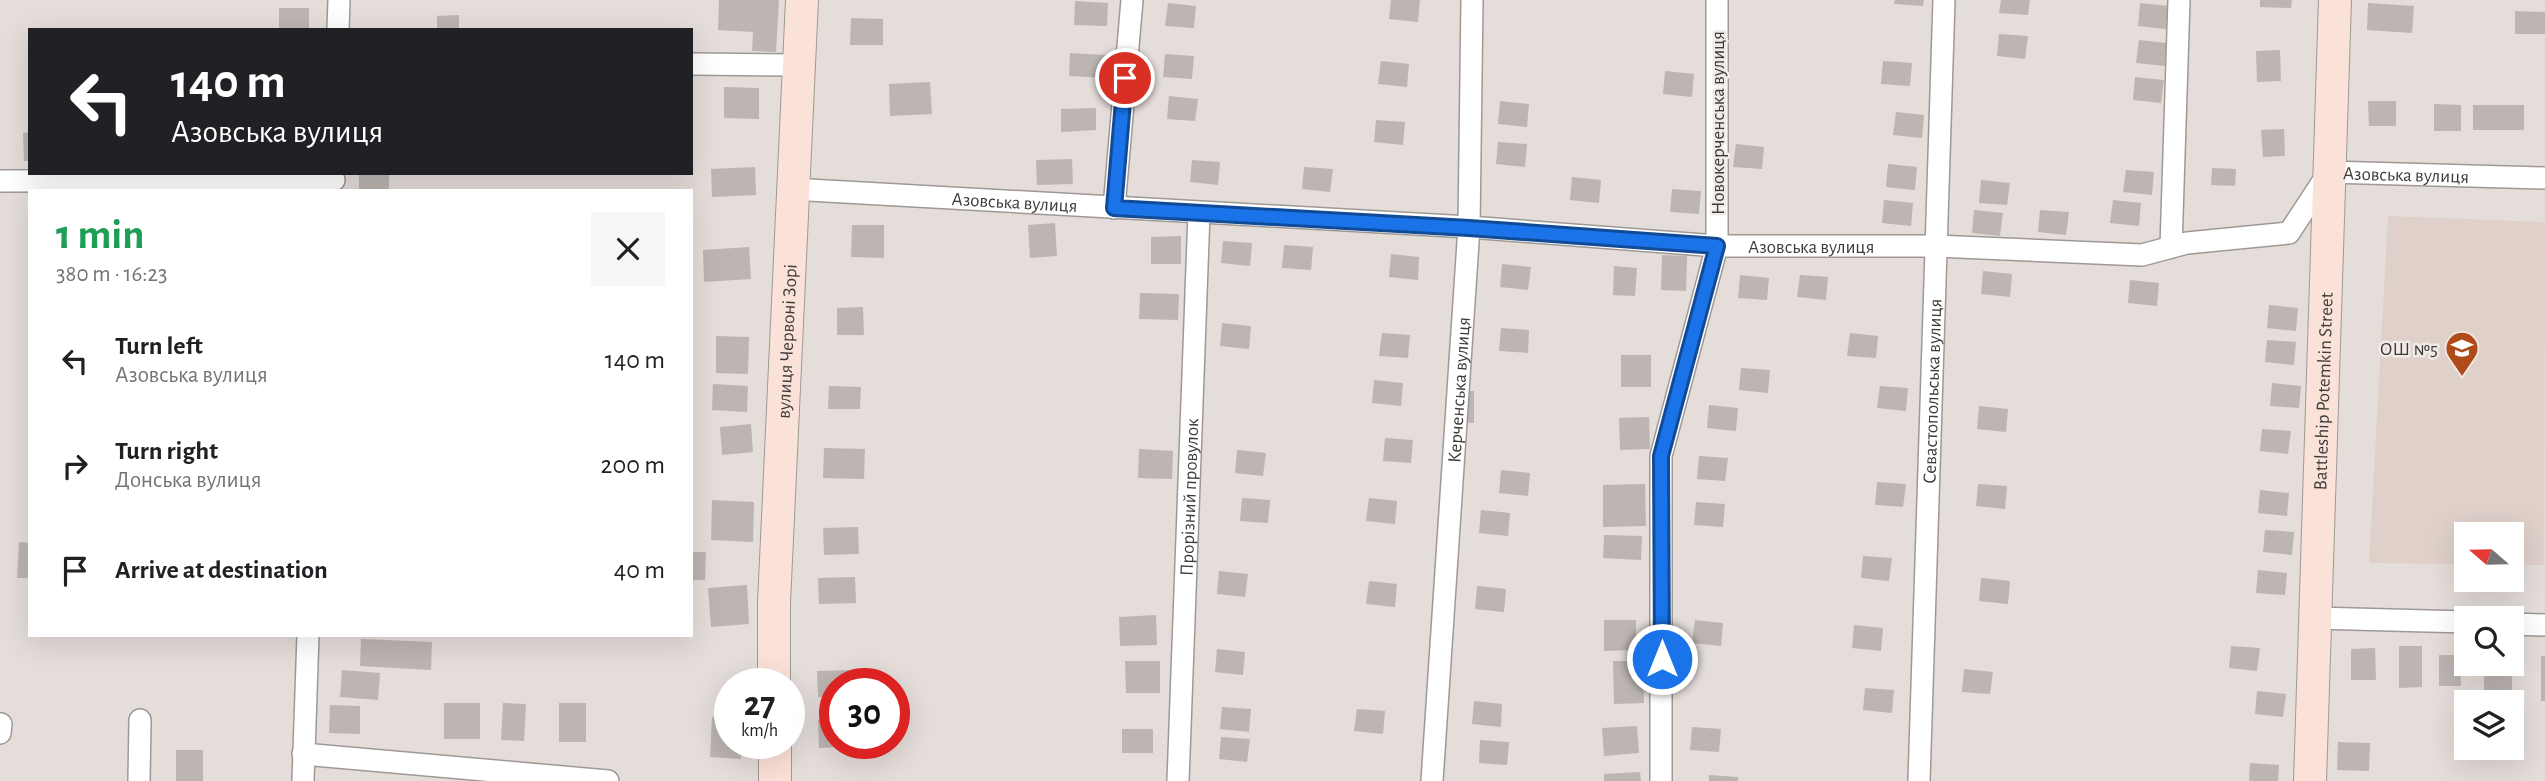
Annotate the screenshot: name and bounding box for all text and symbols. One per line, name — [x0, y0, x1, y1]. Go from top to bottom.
street label: Новокерченська вулиця — [1709, 31, 1728, 215]
pin — [1095, 48, 1155, 108]
icon: left — [56, 56, 147, 147]
text: 140 m — [171, 58, 286, 107]
icon: arrive — [1106, 59, 1144, 97]
text: Азовська вулиця — [171, 116, 383, 148]
street label: Азовська вулиця — [2343, 164, 2469, 187]
street label: Азовська вулиця — [951, 190, 1078, 216]
button: close — [591, 212, 665, 286]
text: 1 min — [56, 214, 145, 256]
street label: Азовська вулиця — [1748, 238, 1874, 257]
text: 380 m · 16:23 — [56, 263, 168, 286]
street label: вулиця Червоні Зорі — [775, 264, 801, 419]
street label: Battleship Potemkin Street — [2311, 292, 2337, 491]
street label: Севастопольська вулиця — [1921, 298, 1945, 484]
street label: Керченська вулиця — [1445, 316, 1474, 464]
school or university icon: ОШ №5 — [2443, 329, 2481, 378]
text: Turn left — [115, 333, 203, 359]
place label: ОШ №5 — [2380, 340, 2438, 359]
icon: left — [56, 342, 94, 380]
text: 140 m — [605, 347, 665, 373]
text: Азовська вулиця — [115, 364, 268, 387]
street label: Прорізний провулок — [1178, 418, 1202, 576]
text: Turn right — [115, 438, 218, 464]
icon: right — [56, 447, 94, 485]
text: 200 m — [601, 452, 665, 478]
text: Донська вулиця — [115, 469, 262, 492]
north arrow — [2454, 522, 2524, 592]
map controls — [2454, 522, 2524, 760]
icon: arrive — [56, 552, 94, 590]
text: Arrive at destination — [115, 557, 328, 583]
text: 40 m — [614, 557, 665, 583]
button: search — [2454, 606, 2524, 676]
position arrow — [1625, 622, 1699, 696]
speed limit sign: 30 — [819, 668, 910, 759]
text: 27 — [744, 687, 775, 722]
button: layers — [2454, 690, 2524, 760]
text: km/h — [741, 722, 778, 740]

